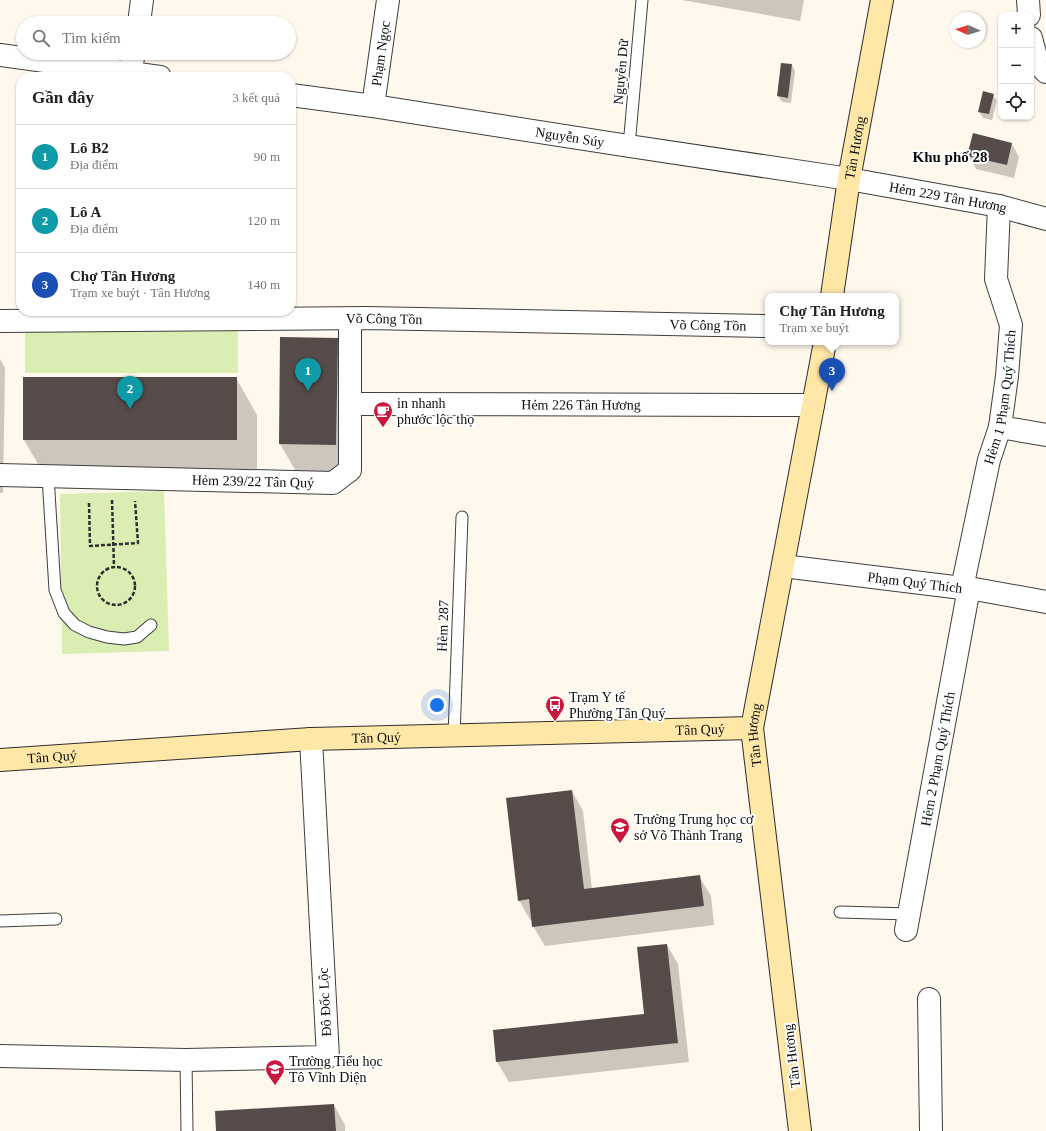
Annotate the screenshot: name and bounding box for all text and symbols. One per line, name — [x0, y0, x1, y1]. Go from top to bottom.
north arrow — [950, 12, 986, 48]
map controls — [998, 12, 1034, 120]
button: + — [998, 12, 1034, 48]
search box — [16, 16, 296, 60]
street label: Phạm Ngọc — [368, 20, 392, 87]
icon: search — [30, 27, 52, 49]
text: Tìm kiếm — [62, 30, 121, 46]
street label: Nguyễn Dữ — [611, 38, 631, 105]
button: − — [998, 48, 1034, 84]
button: locate — [998, 84, 1034, 120]
text: Gần đây — [32, 88, 94, 107]
text: 3 kết quả — [232, 90, 280, 105]
street label: Tân Hương — [842, 115, 868, 181]
street label: Nguyễn Súy — [534, 124, 605, 150]
text: Lô B2 — [70, 140, 109, 156]
text: 1 — [42, 149, 48, 164]
text: 90 m — [254, 149, 280, 164]
district label: Khu phố 28 — [912, 149, 988, 165]
text: Địa điểm — [70, 157, 118, 172]
street label: Hẻm 229 Tân Hương — [888, 179, 1009, 215]
text: Lô A — [70, 204, 101, 220]
text: 2 — [42, 213, 48, 228]
text: 120 m — [247, 213, 280, 228]
text: Địa điểm — [70, 221, 118, 236]
text: Chợ Tân Hương — [70, 268, 175, 284]
text: 3 — [42, 277, 48, 292]
text: 140 m — [247, 277, 280, 292]
text: Trạm xe buýt · Tân Hương — [70, 285, 210, 300]
popup — [765, 293, 899, 345]
text: Chợ Tân Hương — [779, 303, 885, 319]
street label: Võ Công Tồn — [346, 310, 423, 327]
street label: Võ Công Tồn — [669, 317, 746, 333]
text: Trạm xe buýt — [779, 320, 849, 335]
street label: Hẻm 1 Phạm Quý Thích — [981, 329, 1018, 466]
pin: 1 — [295, 358, 321, 391]
pin: 3 — [819, 358, 845, 391]
pin: 2 — [117, 376, 143, 409]
place label: in nhanh phước lộc thọ — [397, 396, 474, 427]
street label: Hẻm 226 Tân Hương — [521, 397, 641, 412]
cafe icon: in nhanh phước lộc thọ — [372, 400, 394, 428]
street label: Hẻm 239/22 Tân Quý — [192, 472, 314, 490]
street label: Phạm Quý Thích — [867, 569, 963, 595]
street label: Hèm 287 — [435, 600, 451, 652]
place label: Trạm Y tế Phường Tân Quý — [569, 690, 665, 721]
street label: Hẻm 2 Phạm Quý Thích — [918, 690, 957, 827]
bus stop icon: Trạm Y tế Phường Tân Quý — [544, 694, 566, 722]
your location — [427, 695, 447, 715]
street label: Tân Hương — [744, 702, 764, 768]
street label: Tân Quý — [675, 721, 725, 737]
street label: Tân Quý — [351, 729, 401, 745]
street label: Tân Quý — [27, 747, 77, 766]
place label: Trường Trung học cơ sở Võ Thành Trang — [634, 812, 754, 843]
school or university icon: Trường Trung học cơ sở Võ Thành Trang — [609, 816, 631, 844]
street label: Đô Đốc Lộc — [316, 967, 334, 1037]
street label: Tân Hương — [781, 1023, 803, 1089]
place label: Trường Tiểu học Tô Vĩnh Diện — [289, 1054, 383, 1085]
school or university icon: Trường Tiểu học Tô Vĩnh Diện — [264, 1058, 286, 1086]

